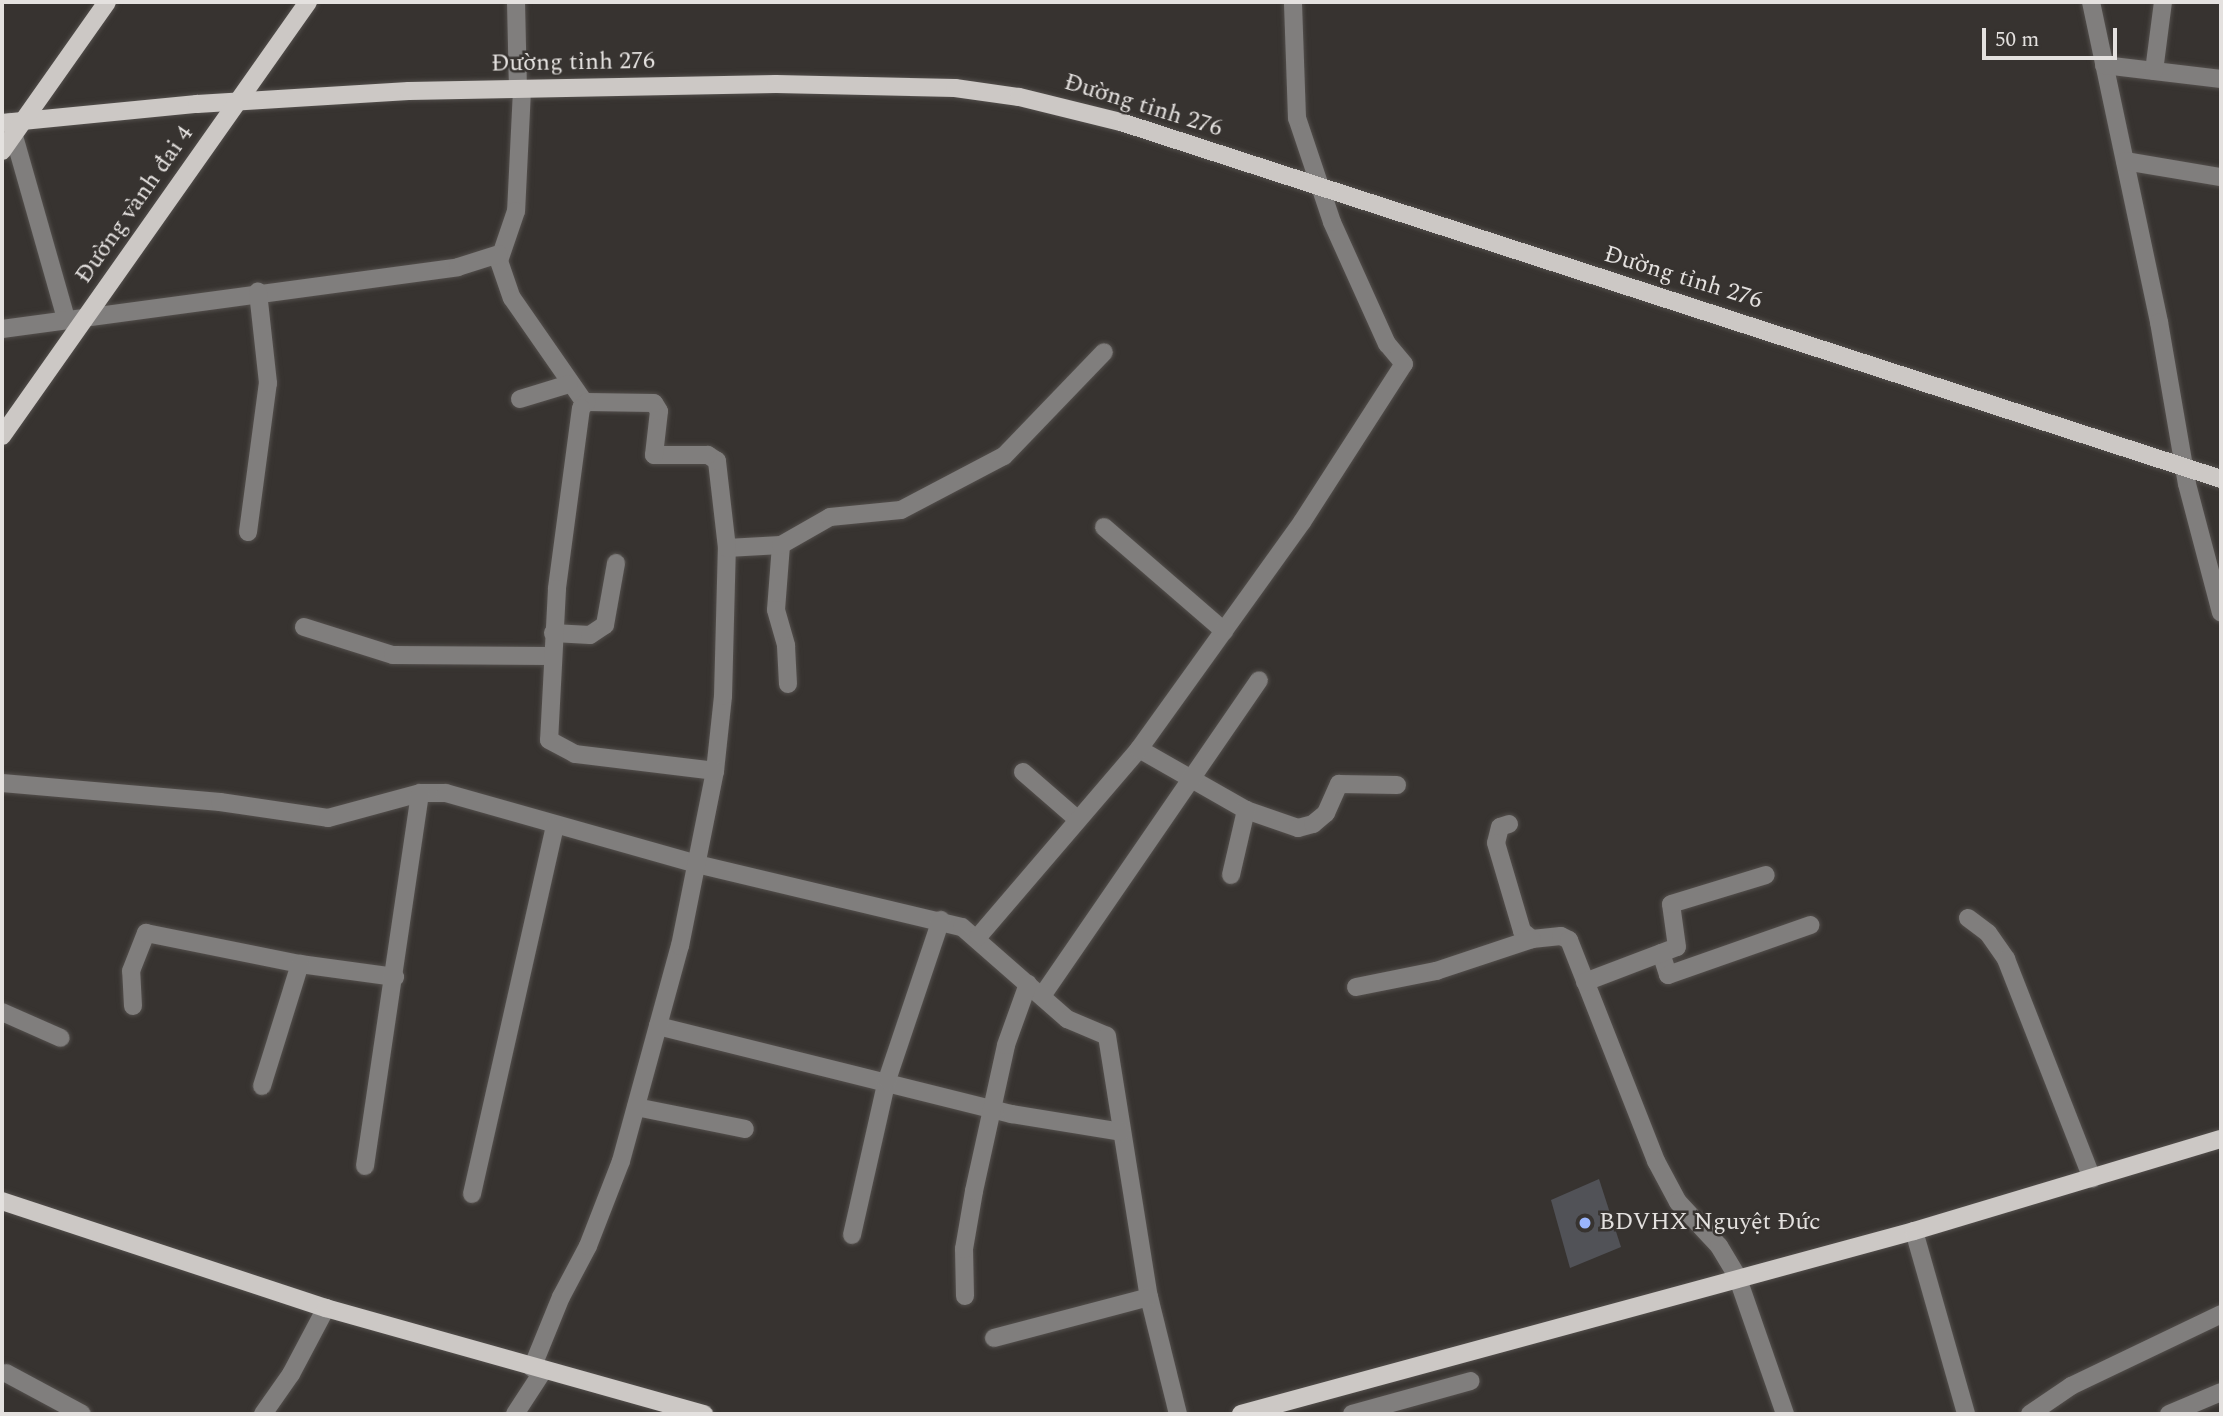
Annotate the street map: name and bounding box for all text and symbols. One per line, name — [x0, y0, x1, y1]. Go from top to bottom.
scale bar — [1985, 14, 2120, 58]
text: 50 m — [1995, 24, 2039, 56]
street label: Đường tỉnh 276 — [491, 47, 655, 79]
street label: Đường tỉnh 276 — [1060, 68, 1226, 144]
street label: Đường vành đai 4 — [70, 120, 200, 290]
street label: Đường tỉnh 276 — [1600, 240, 1766, 316]
place label: BDVHX Nguyệt Đức — [1599, 1209, 1821, 1237]
marker: BDVHX Nguyệt Đức — [1577, 1215, 1593, 1231]

